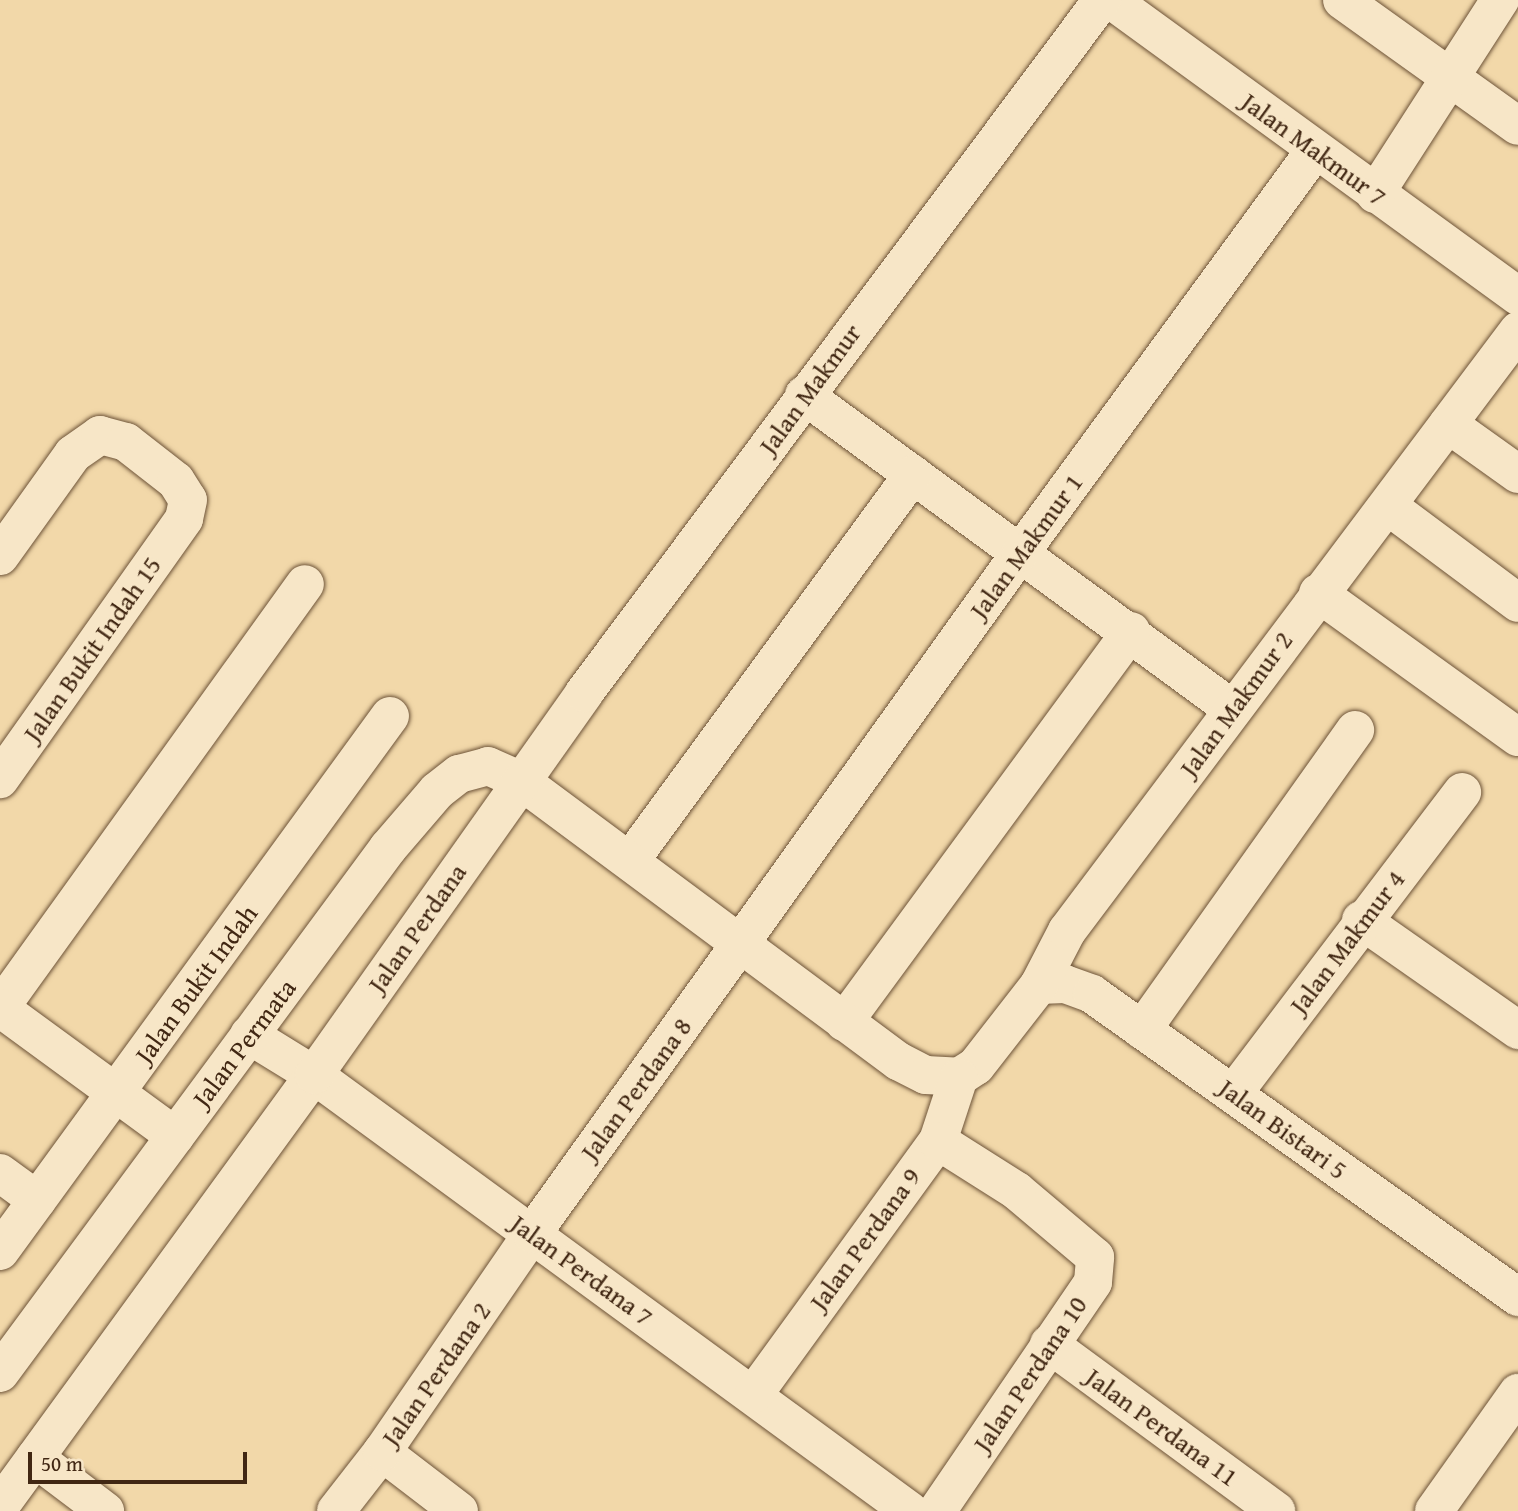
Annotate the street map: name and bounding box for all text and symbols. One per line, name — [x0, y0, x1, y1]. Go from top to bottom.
street label: Jalan Makmur 7 — [1235, 86, 1393, 212]
street label: Jalan Makmur — [752, 318, 868, 460]
street label: Jalan Makmur 1 — [963, 467, 1089, 625]
street label: Jalan Bukit Indah 15 — [16, 550, 168, 748]
street label: Jalan Makmur 2 — [1173, 625, 1299, 783]
street label: Jalan Perdana — [361, 858, 473, 998]
street label: Jalan Makmur 4 — [1283, 864, 1411, 1020]
street label: Jalan Bukit Indah — [128, 899, 264, 1069]
street label: Jalan Permata — [186, 973, 302, 1113]
street label: Jalan Perdana 8 — [574, 1012, 698, 1166]
street label: Jalan Bistari 5 — [1213, 1072, 1353, 1186]
street label: Jalan Perdana 9 — [803, 1162, 927, 1316]
street label: Jalan Perdana 7 — [505, 1208, 659, 1332]
street label: Jalan Perdana 10 — [967, 1290, 1093, 1458]
street label: Jalan Perdana 2 — [375, 1296, 497, 1452]
street label: Jalan Perdana 11 — [1080, 1361, 1244, 1493]
scale bar — [32, 1438, 250, 1482]
text: 50 m — [41, 1448, 83, 1479]

